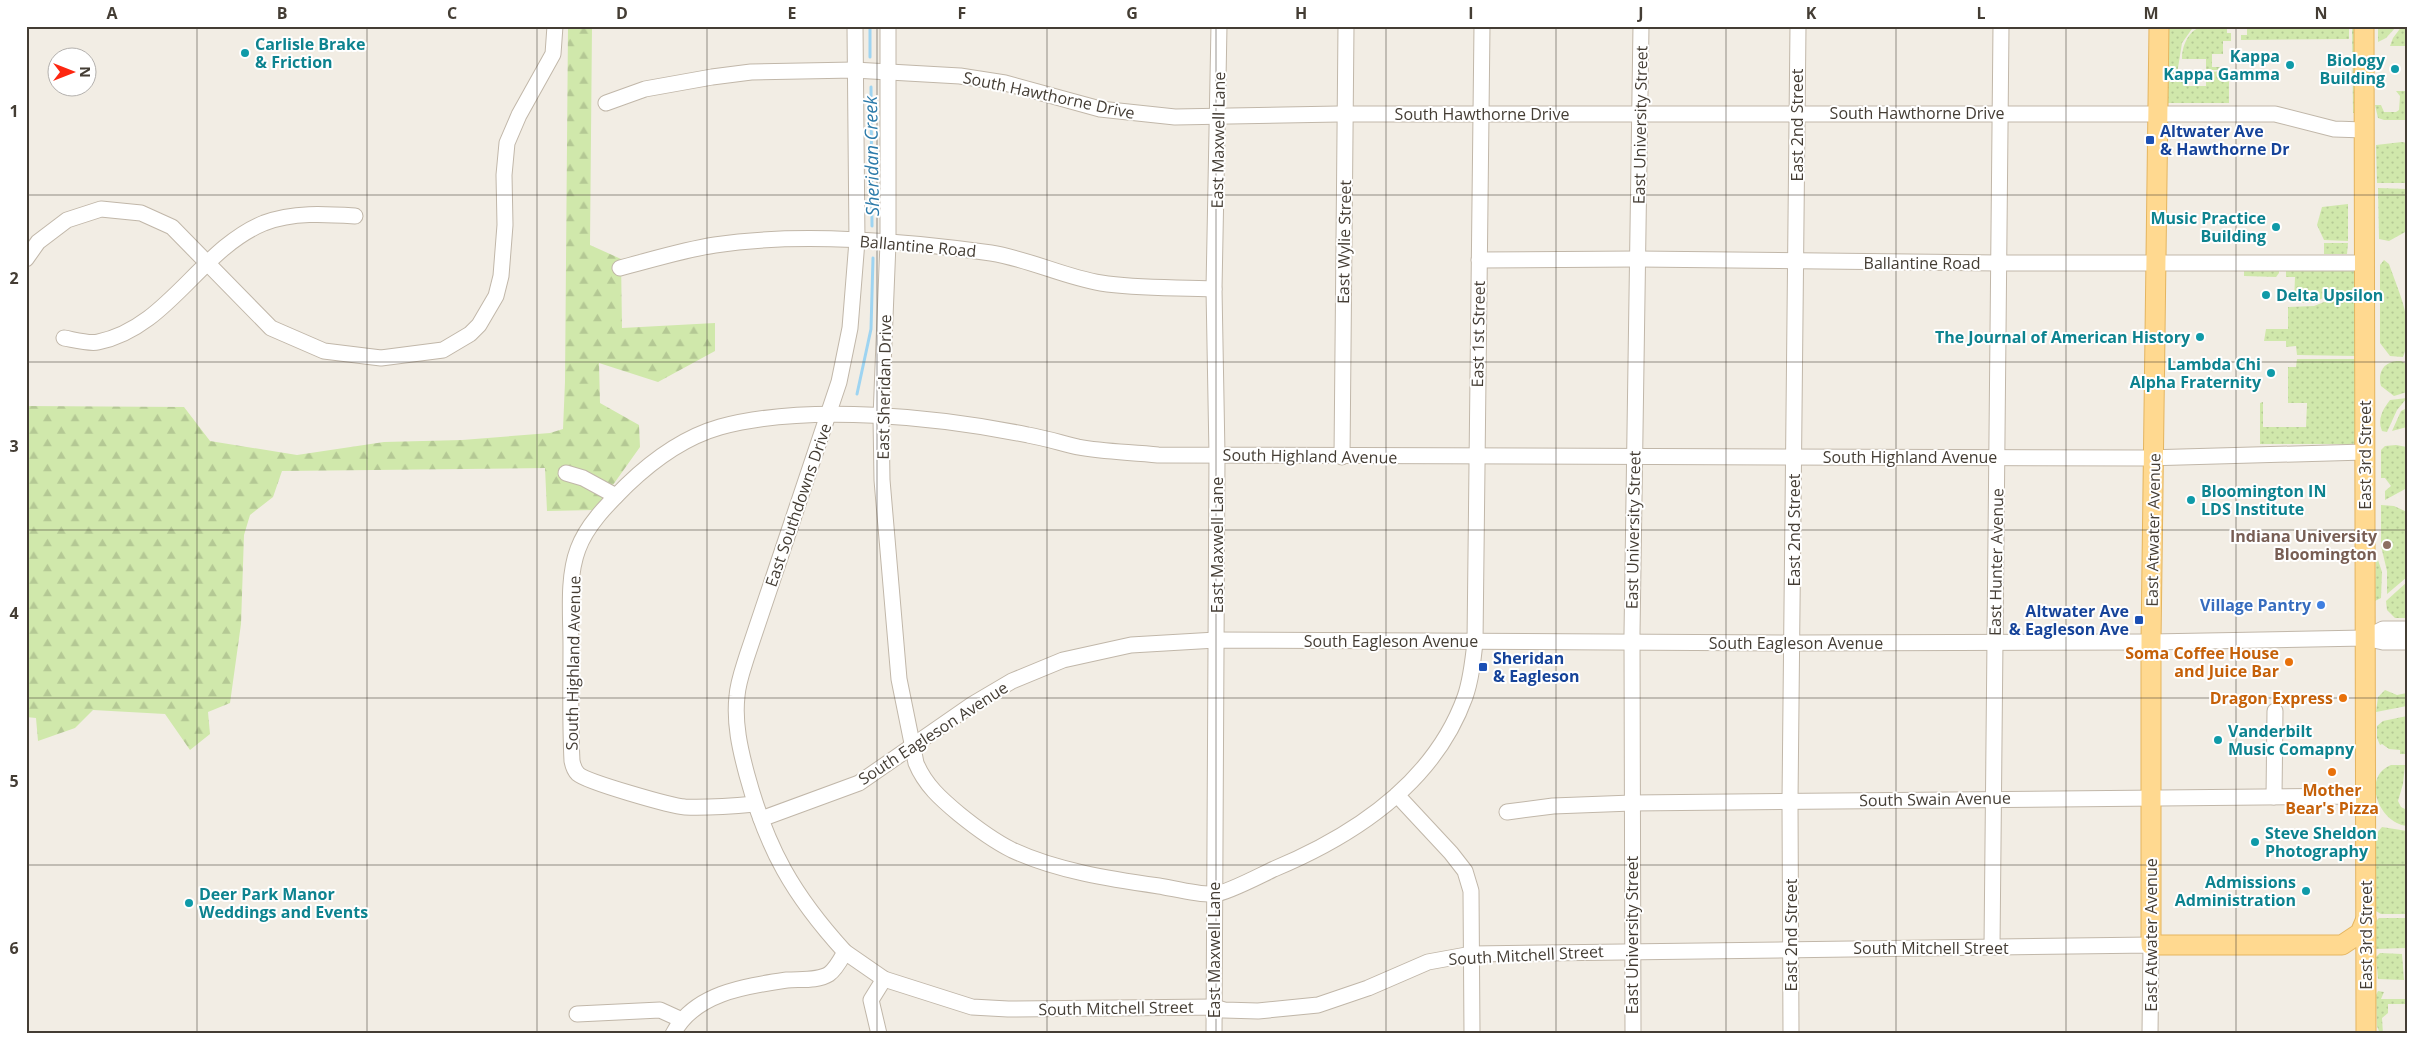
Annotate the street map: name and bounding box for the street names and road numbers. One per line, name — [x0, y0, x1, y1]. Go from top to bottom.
street label: East University Street — [1628, 45, 1652, 204]
street label: South Hawthorne Drive — [961, 66, 1137, 124]
street label: East 2nd Street — [1786, 68, 1808, 181]
street label: East Maxwell Lane — [1206, 72, 1230, 208]
street label: South Hawthorne Drive — [1830, 102, 2004, 124]
street label: South Hawthorne Drive — [1395, 103, 1569, 125]
street label: East Wylie Street — [1332, 180, 1356, 304]
street label: Ballantine Road — [859, 230, 977, 262]
street label: Ballantine Road — [1864, 252, 1980, 274]
street label: East 1st Street — [1466, 280, 1490, 387]
street label: East Sheridan Drive — [872, 314, 896, 460]
street label: East 3rd Street — [2354, 400, 2376, 510]
street label: East Southdowns Drive — [760, 420, 836, 590]
street label: South Highland Avenue — [1223, 443, 1397, 469]
street label: South Highland Avenue — [1823, 446, 1997, 468]
street label: East University Street — [1621, 450, 1645, 609]
street label: East Atwater Avenue — [2141, 453, 2165, 607]
street label: East 2nd Street — [1783, 473, 1805, 586]
street label: East Maxwell Lane — [1206, 477, 1228, 613]
street label: East Hunter Avenue — [1984, 488, 2008, 636]
street label: South Highland Avenue — [560, 576, 586, 750]
street label: South Eagleson Avenue — [1304, 630, 1478, 652]
street label: South Eagleson Avenue — [1709, 632, 1883, 654]
street label: South Eagleson Avenue — [854, 676, 1012, 790]
street label: South Swain Avenue — [1859, 787, 2011, 811]
street label: East University Street — [1621, 855, 1643, 1014]
street label: East Atwater Avenue — [2140, 858, 2162, 1012]
street label: East 2nd Street — [1780, 878, 1802, 991]
street label: East 3rd Street — [2355, 880, 2377, 990]
street label: East Maxwell Lane — [1203, 882, 1225, 1018]
street label: South Mitchell Street — [1853, 937, 2009, 959]
street label: South Mitchell Street — [1448, 940, 1604, 970]
street label: South Mitchell Street — [1038, 996, 1194, 1020]

